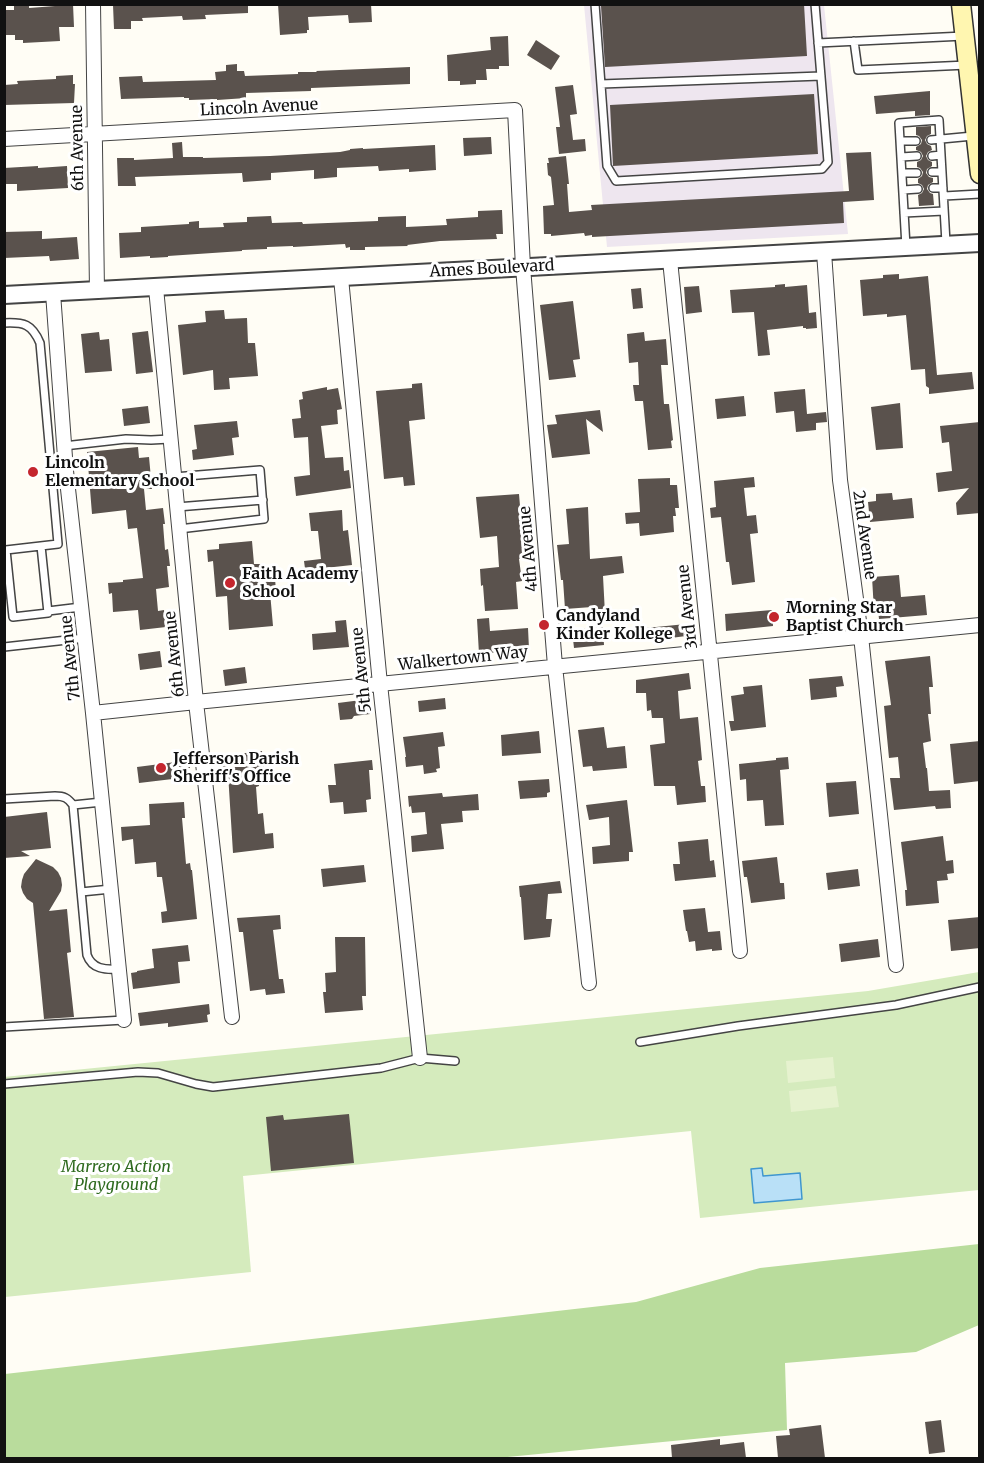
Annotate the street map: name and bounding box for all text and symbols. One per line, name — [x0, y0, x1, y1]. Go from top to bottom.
street label: Lincoln Avenue — [199, 95, 319, 121]
street label: 6th Avenue — [68, 105, 88, 191]
street label: Ames Boulevard — [429, 256, 555, 282]
place label: Lincoln Elementary School — [45, 453, 194, 491]
marker: Lincoln Elementary School — [26, 465, 40, 479]
street label: 2nd Avenue — [848, 489, 880, 581]
street label: 4th Avenue — [516, 505, 542, 593]
place label: Faith Academy School — [242, 564, 358, 602]
street label: 3rd Avenue — [674, 564, 702, 650]
marker: Faith Academy School — [223, 576, 237, 590]
place label: Morning Star Baptist Church — [786, 598, 904, 636]
place label: Candyland Kinder Kollege — [556, 606, 673, 644]
street label: 6th Avenue — [161, 610, 189, 698]
marker: Morning Star Baptist Church — [767, 610, 781, 624]
street label: 7th Avenue — [57, 614, 85, 702]
marker: Candyland Kinder Kollege — [537, 618, 551, 632]
street label: 5th Avenue — [348, 626, 376, 714]
street label: Walkertown Way — [397, 643, 529, 675]
place label: Jefferson Parish Sheriff's Office — [173, 749, 299, 787]
marker: Jefferson Parish Sheriff's Office — [154, 761, 168, 775]
park label: Marrero Action Playground — [61, 1157, 171, 1195]

